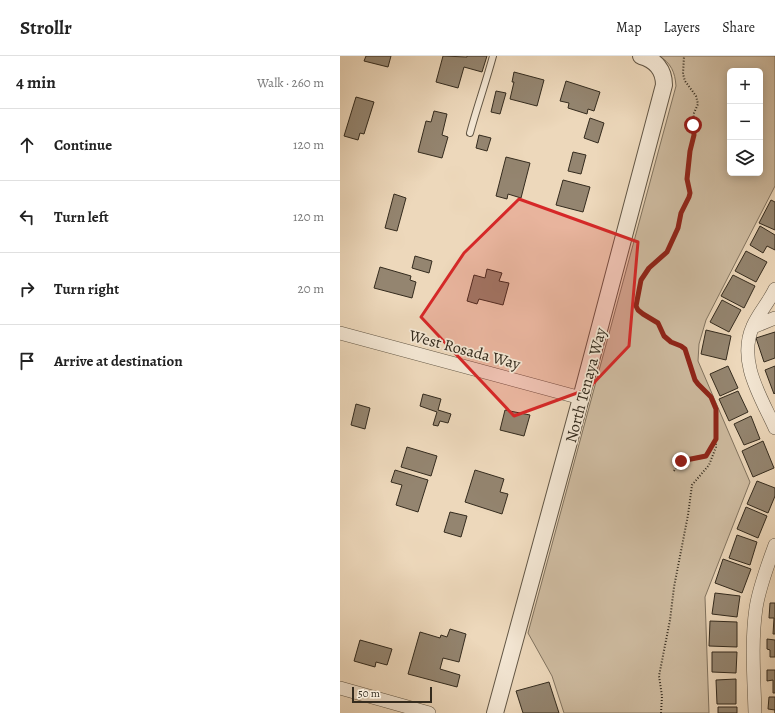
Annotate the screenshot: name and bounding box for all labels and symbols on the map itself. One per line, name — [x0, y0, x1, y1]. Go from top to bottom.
route start — [684, 116, 702, 134]
street label: West Rosada Way — [406, 324, 523, 376]
street label: North Tenaya Way — [560, 324, 612, 445]
route end — [672, 452, 690, 470]
scale bar — [352, 685, 432, 704]

